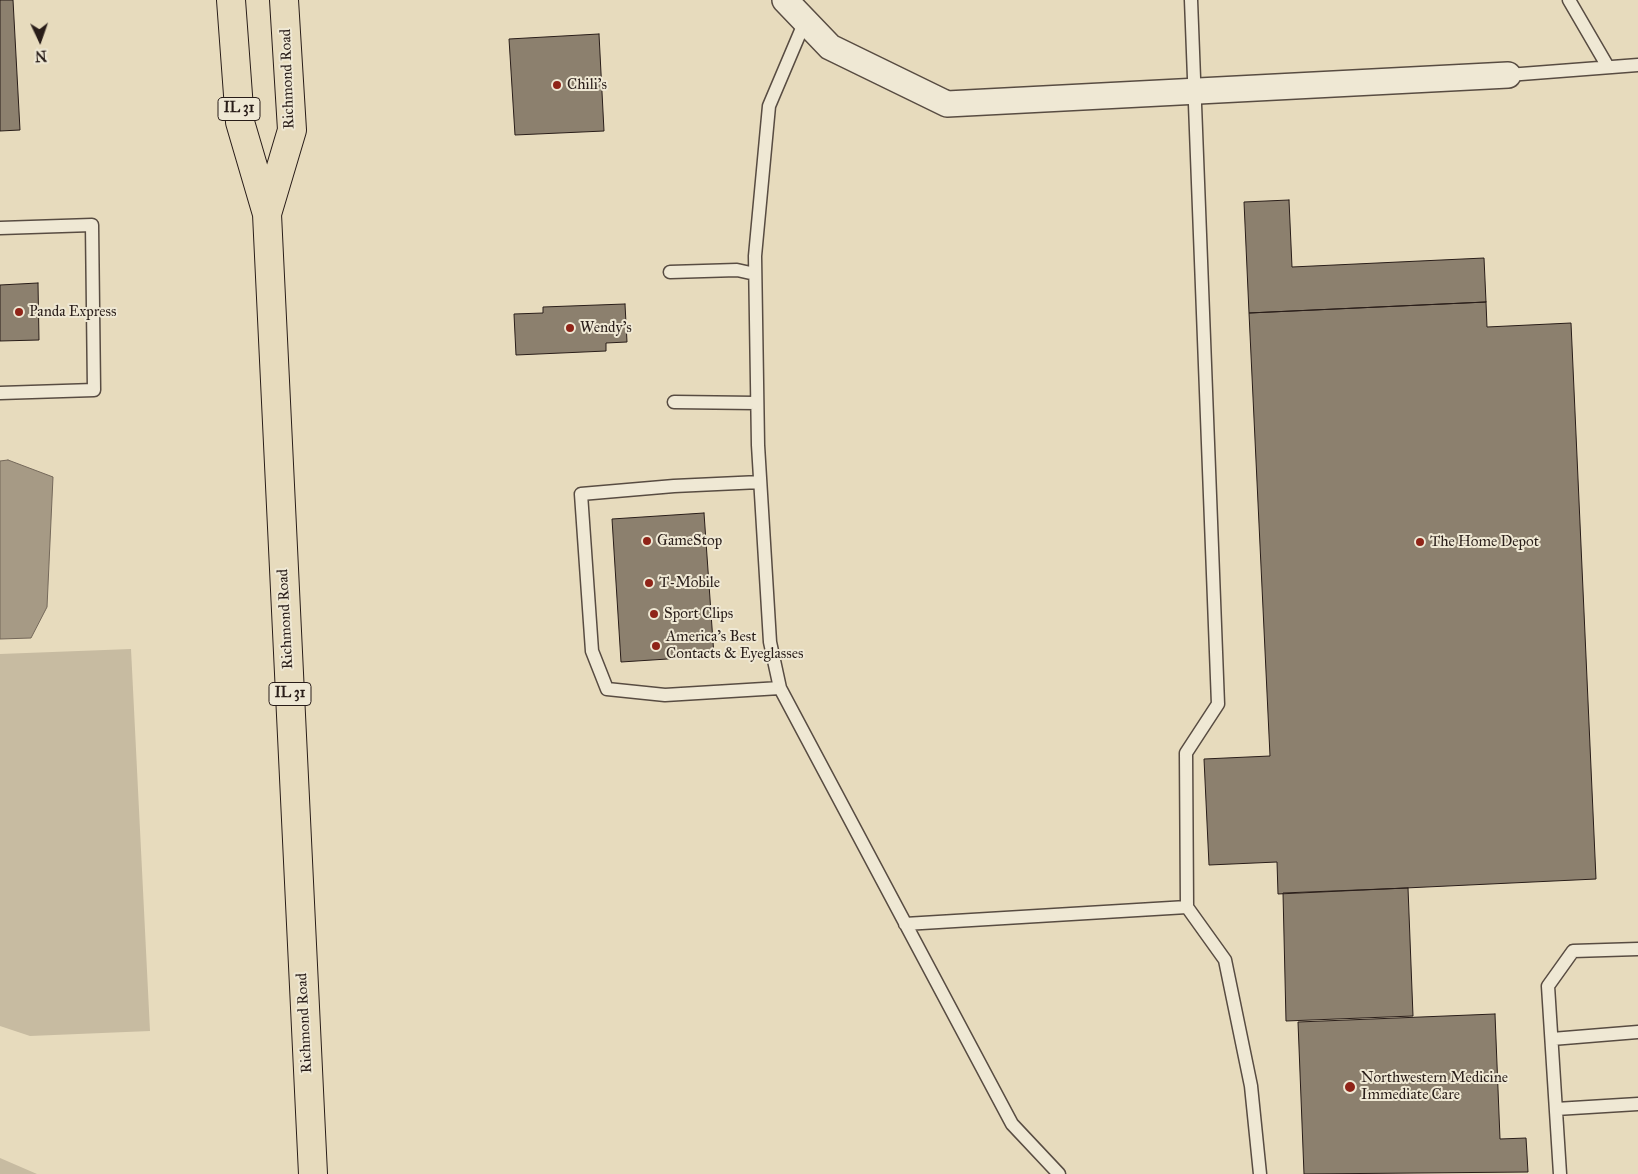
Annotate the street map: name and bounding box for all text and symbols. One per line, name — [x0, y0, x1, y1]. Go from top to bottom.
north arrow — [15, 15, 65, 65]
street label: Richmond Road — [277, 29, 299, 129]
text: N — [34, 47, 47, 64]
place label: Chili's — [567, 76, 607, 94]
marker: Chili's — [551, 79, 563, 91]
road number: IL 31 — [218, 98, 260, 120]
place label: Panda Express — [29, 303, 116, 321]
marker: Panda Express — [13, 306, 25, 318]
place label: Wendy's — [580, 319, 632, 337]
marker: Wendy's — [564, 322, 576, 334]
place label: GameStop — [657, 532, 722, 550]
place label: The Home Depot — [1430, 533, 1539, 551]
marker: GameStop — [641, 535, 653, 547]
marker: The Home Depot — [1414, 536, 1426, 548]
street label: Richmond Road — [274, 568, 298, 670]
place label: T-Mobile — [659, 574, 720, 592]
marker: T-Mobile — [643, 577, 655, 589]
place label: Sport Clips — [664, 605, 733, 623]
marker: Sport Clips — [648, 608, 660, 620]
place label: America's Best Contacts & Eyeglasses — [666, 628, 804, 663]
marker: America's Best Contacts & Eyeglasses — [650, 640, 662, 652]
road number: IL 31 — [269, 682, 311, 706]
street label: Richmond Road — [293, 972, 317, 1074]
place label: Northwestern Medicine Immediate Care — [1361, 1069, 1508, 1104]
marker: Northwestern Medicine Immediate Care — [1343, 1080, 1357, 1094]

